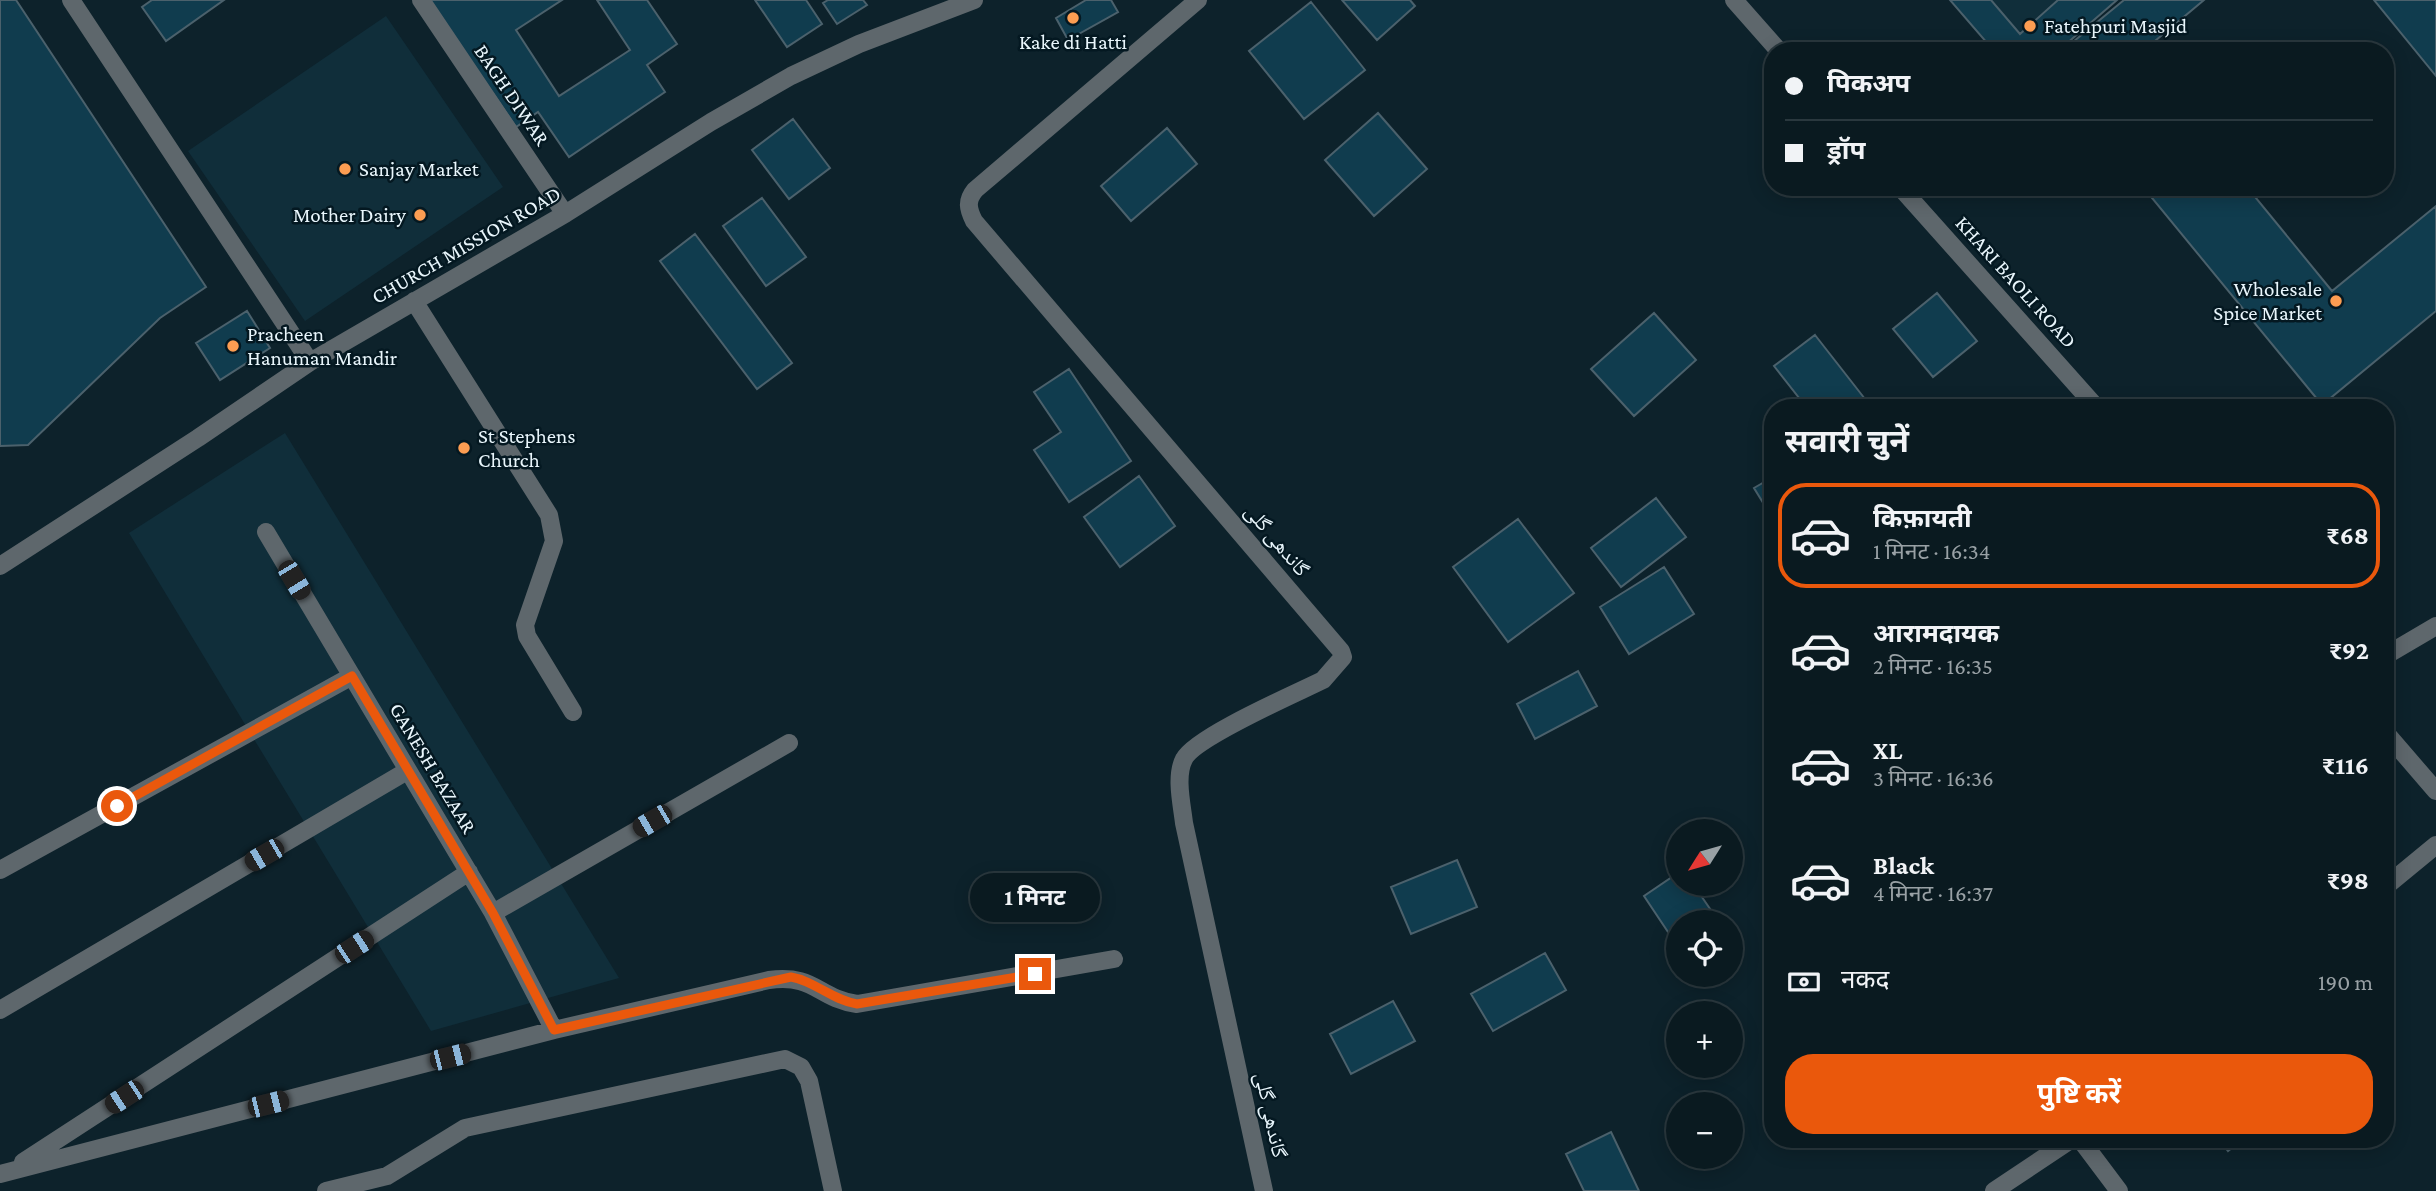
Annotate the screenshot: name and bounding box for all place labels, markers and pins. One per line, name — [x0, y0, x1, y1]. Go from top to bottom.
marker: Kake di Hatti — [1065, 10, 1081, 26]
place label: Fatehpuri Masjid — [2044, 14, 2187, 38]
marker: Fatehpuri Masjid — [2022, 18, 2038, 34]
place label: Kake di Hatti — [1019, 30, 1128, 54]
place label: Sanjay Market — [359, 157, 480, 181]
marker: Sanjay Market — [337, 161, 353, 177]
place label: Mother Dairy — [293, 203, 406, 227]
marker: Mother Dairy — [412, 207, 428, 223]
place label: Wholesale Spice Market — [2213, 277, 2323, 325]
marker: Wholesale Spice Market — [2328, 293, 2344, 309]
place label: Pracheen Hanuman Mandir — [247, 322, 398, 370]
marker: Pracheen Hanuman Mandir — [225, 338, 241, 354]
place label: St Stephens Church — [478, 424, 576, 472]
marker: St Stephens Church — [456, 440, 472, 456]

